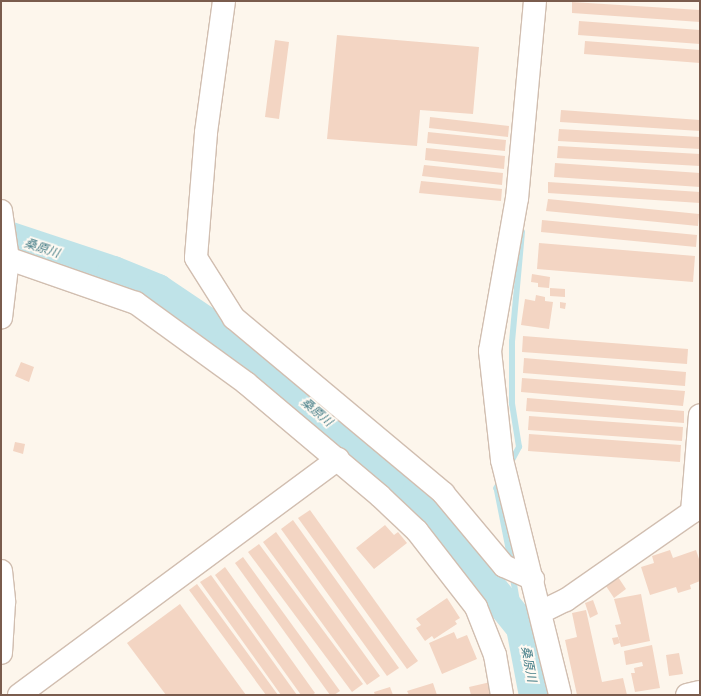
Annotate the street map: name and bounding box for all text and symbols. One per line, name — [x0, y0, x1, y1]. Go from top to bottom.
water label: 桑原川 — [23, 236, 61, 260]
water label: 桑原川 — [299, 395, 335, 429]
water label: 桑原川 — [518, 645, 540, 683]

